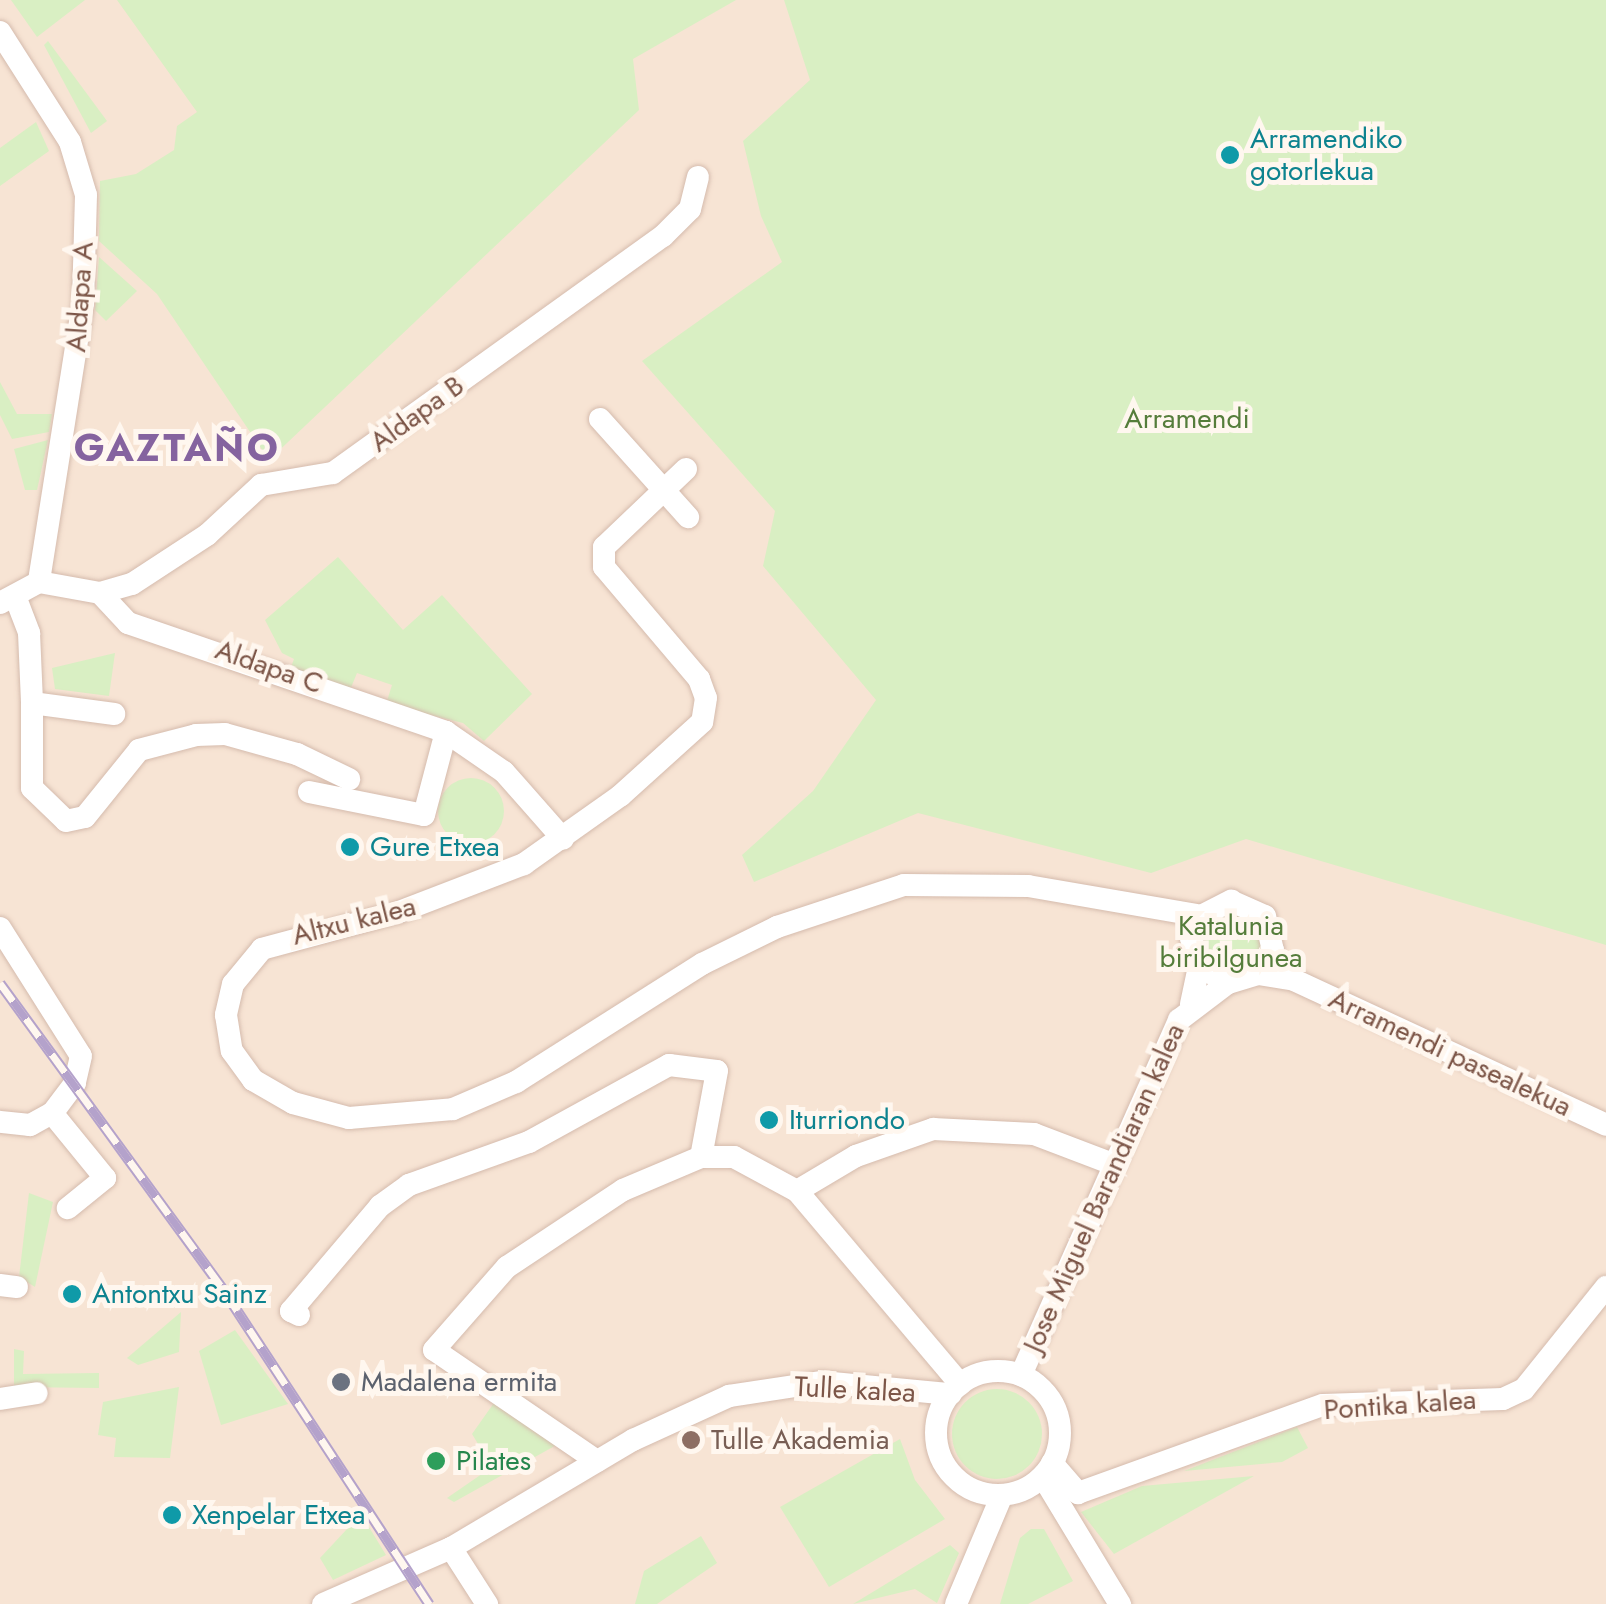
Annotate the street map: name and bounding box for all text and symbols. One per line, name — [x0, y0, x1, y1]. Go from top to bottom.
place label: Arramendiko gotorlekua — [1250, 122, 1403, 188]
marker: Arramendiko gotorlekua — [1219, 144, 1241, 166]
street label: Aldapa A — [59, 241, 101, 353]
street label: Aldapa B — [364, 369, 470, 459]
park label: Arramendi — [1124, 402, 1250, 436]
district label: GAZTAÑO — [74, 425, 280, 471]
street label: Aldapa C — [211, 633, 327, 701]
place label: Gure Etxea — [370, 830, 500, 864]
marker: Gure Etxea — [339, 836, 361, 858]
street label: Altxu kalea — [289, 889, 419, 953]
park label: Katalunia biribilgunea — [1159, 909, 1303, 975]
street label: Arramendi pasealekua — [1324, 982, 1576, 1124]
street label: Jose Miguel Barandiaran kalea — [1016, 1019, 1192, 1357]
place label: Iturriondo — [789, 1103, 905, 1137]
marker: Iturriondo — [758, 1109, 780, 1131]
place label: Antontxu Sainz — [92, 1277, 267, 1311]
marker: Antontxu Sainz — [61, 1283, 83, 1305]
place label: Madalena ermita — [361, 1365, 557, 1399]
street label: Tulle kalea — [794, 1370, 916, 1410]
marker: Madalena ermita — [330, 1371, 352, 1393]
street label: Pontika kalea — [1323, 1383, 1477, 1427]
place label: Tulle Akademia — [711, 1423, 889, 1457]
marker: Tulle Akademia — [680, 1429, 702, 1451]
place label: Pilates — [456, 1444, 531, 1478]
marker: Pilates — [425, 1450, 447, 1472]
place label: Xenpelar Etxea — [192, 1498, 365, 1532]
marker: Xenpelar Etxea — [161, 1504, 183, 1526]

